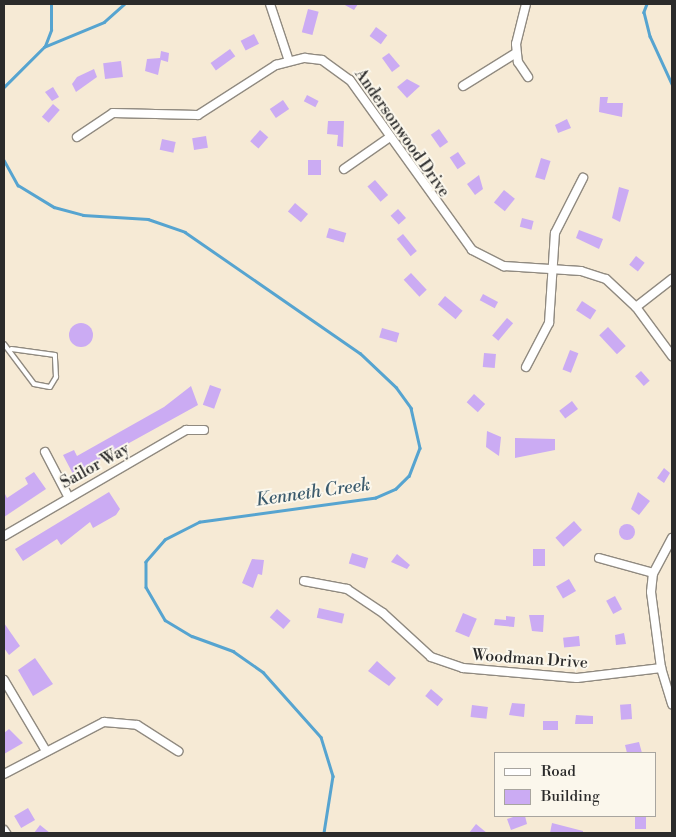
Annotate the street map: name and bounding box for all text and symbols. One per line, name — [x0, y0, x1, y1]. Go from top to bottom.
street label: Andersonwood Drive — [351, 65, 453, 201]
street label: Sailor Way — [57, 439, 133, 493]
water label: Kenneth Creek — [254, 474, 372, 512]
street label: Woodman Drive — [471, 645, 589, 673]
legend — [493, 752, 656, 817]
text: Road — [541, 762, 576, 781]
text: Building — [541, 787, 600, 806]

